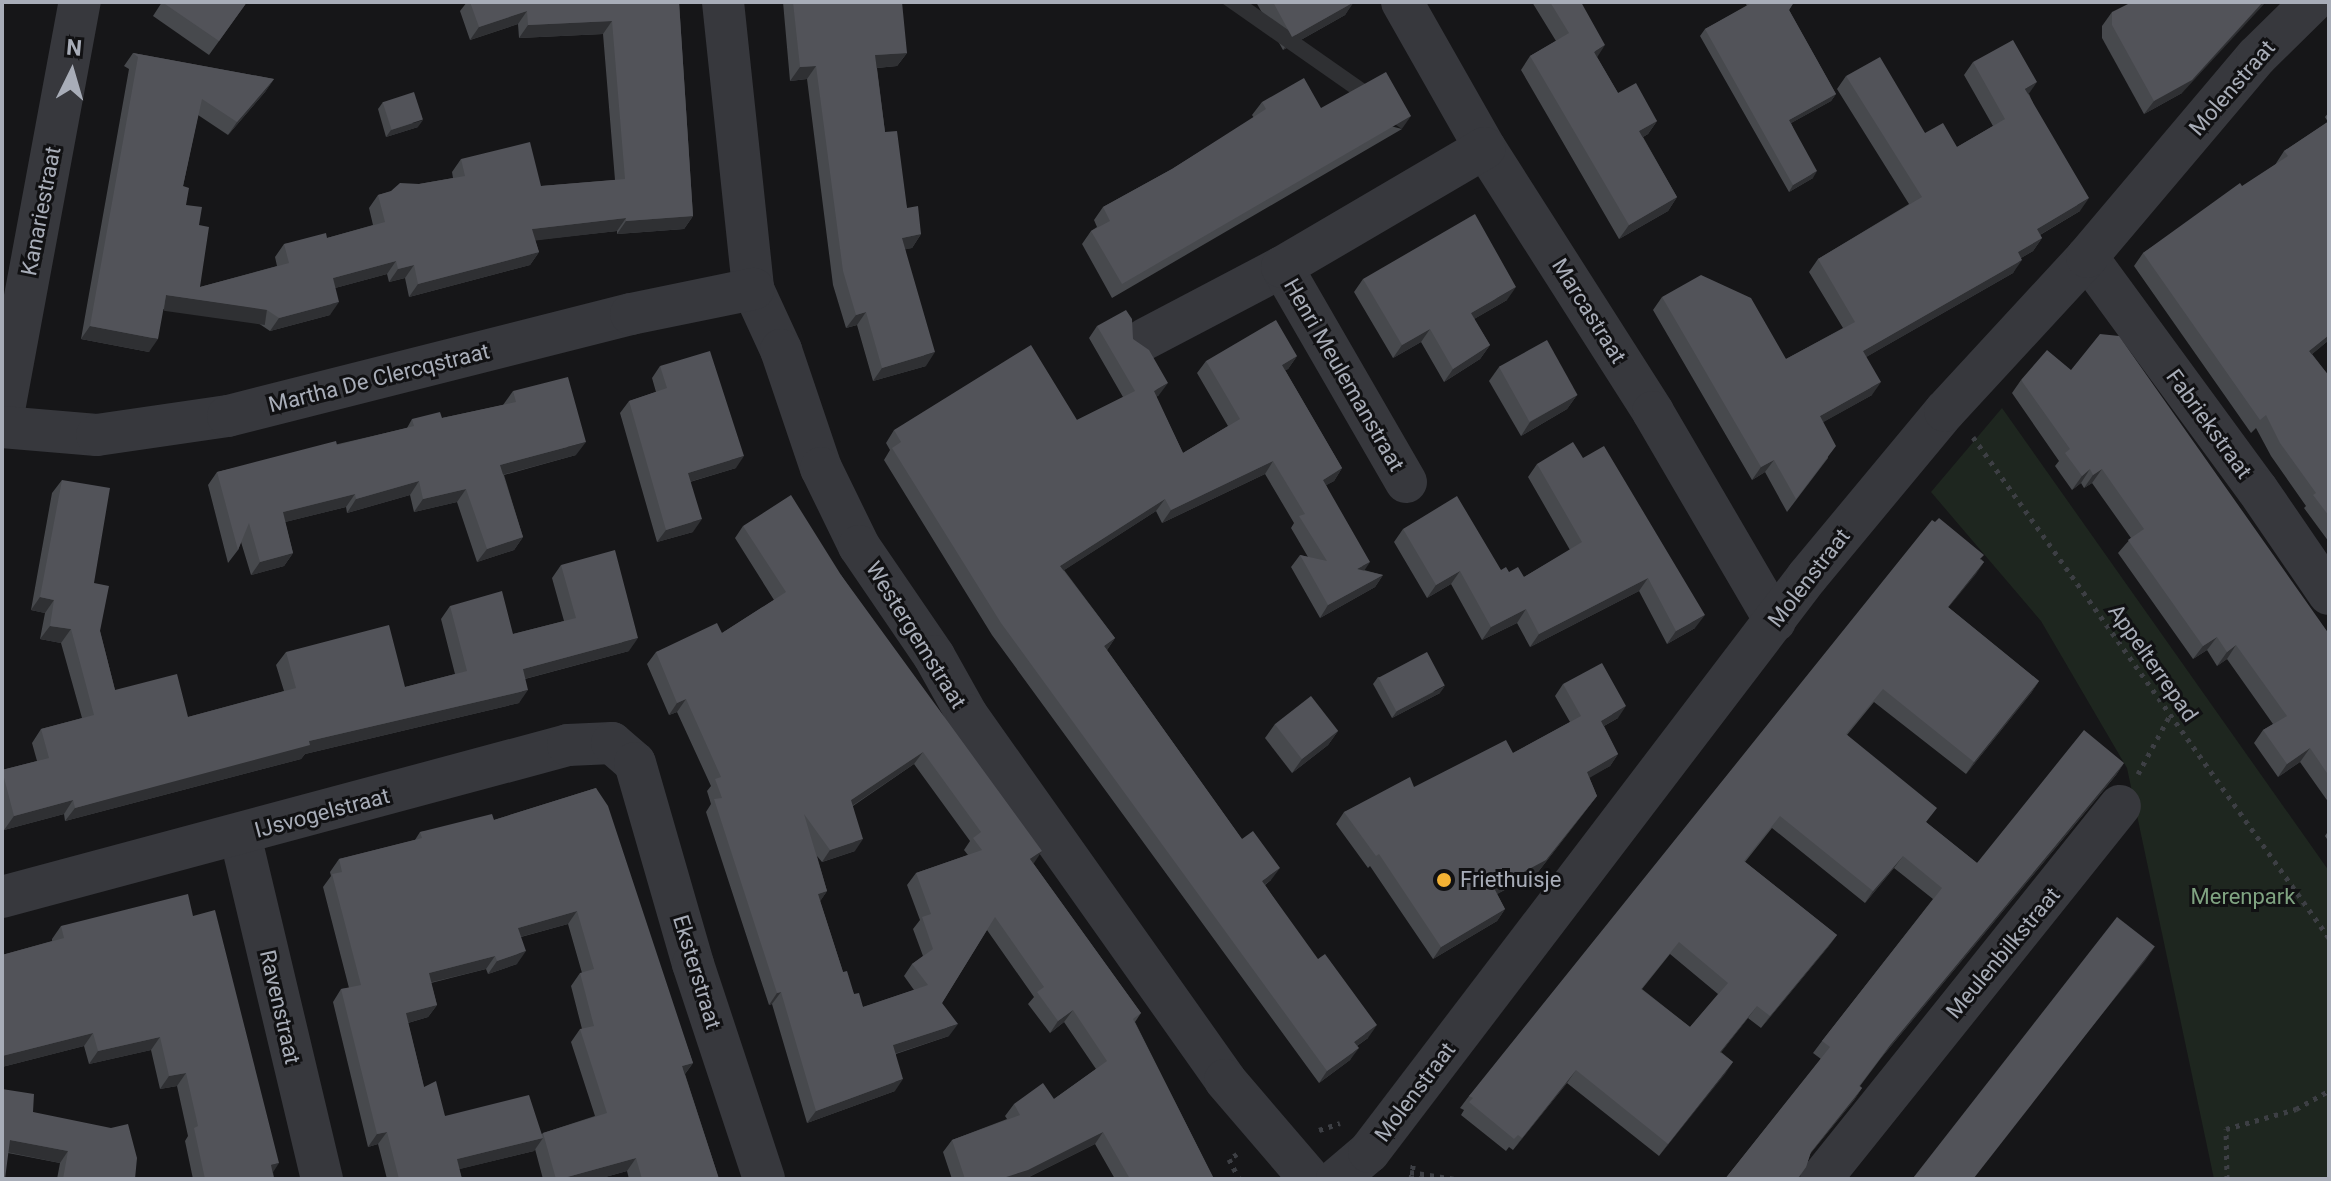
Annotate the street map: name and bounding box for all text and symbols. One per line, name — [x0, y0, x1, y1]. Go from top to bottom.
north arrow — [32, 32, 112, 112]
text: N — [65, 34, 83, 61]
street label: Molenstraat — [2183, 35, 2281, 141]
street label: Kanariestraat — [16, 144, 66, 278]
street label: Marcastraat — [1546, 254, 1632, 368]
street label: Henri Meulemanstraat — [1278, 274, 1410, 476]
street label: Martha De Clercqstraat — [266, 338, 492, 418]
street label: Fabriekstraat — [2161, 364, 2257, 484]
street label: Molenstraat — [1762, 524, 1856, 632]
street label: Westergemstraat — [860, 557, 972, 713]
street label: Appelterrepad — [2103, 599, 2203, 727]
street label: IJsvogelstraat — [252, 782, 392, 844]
place label: Friethuisje — [1460, 867, 1561, 893]
marker: Friethuisje — [1435, 871, 1453, 889]
street label: Meulenbilkstraat — [1940, 882, 2066, 1024]
park label: Merenpark — [2191, 884, 2295, 910]
street label: Eksterstraat — [667, 912, 727, 1032]
street label: Ravenstraat — [254, 947, 306, 1067]
street label: Molenstraat — [1369, 1037, 1461, 1147]

